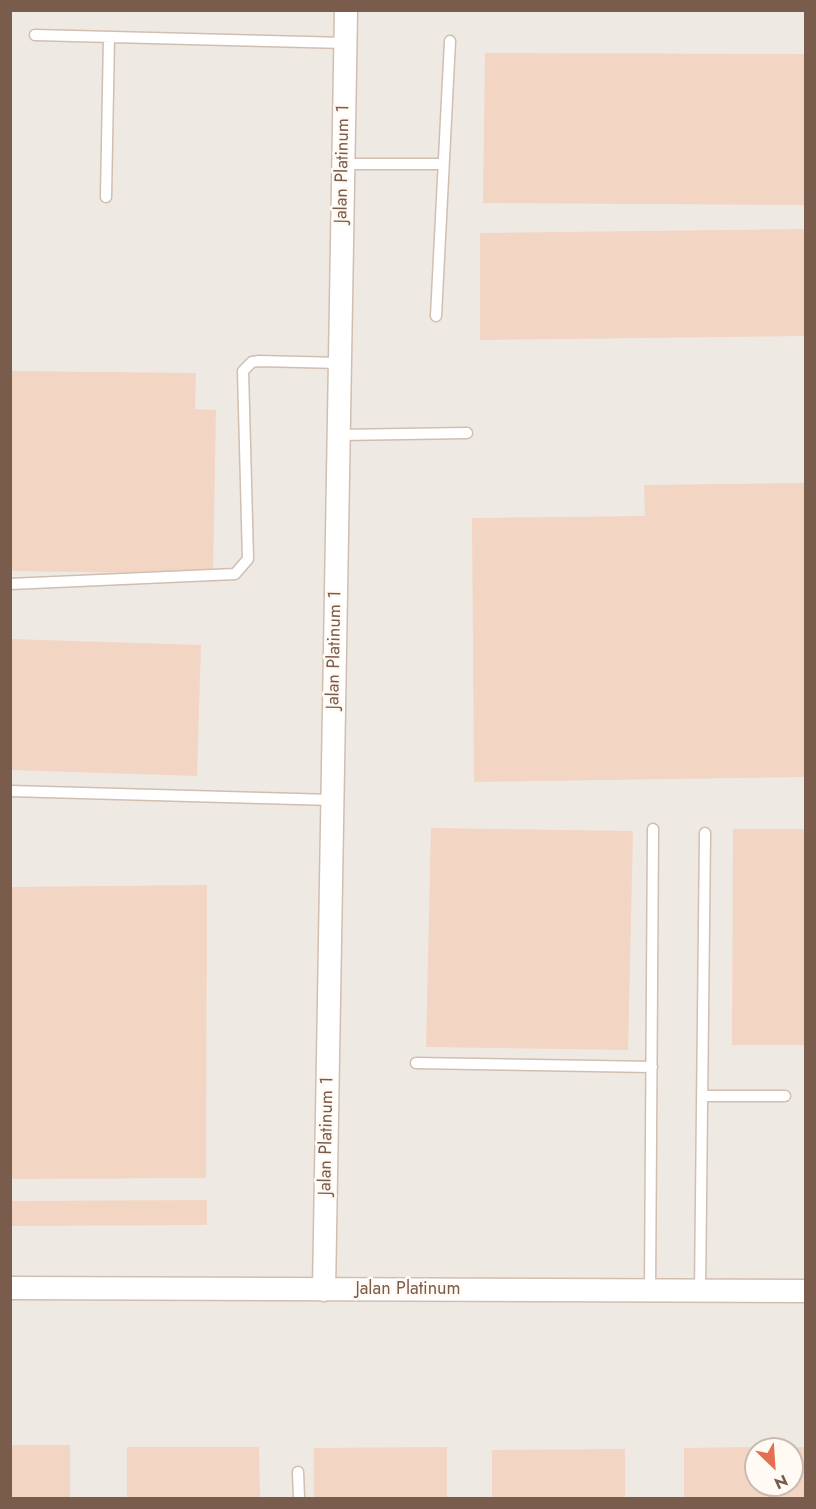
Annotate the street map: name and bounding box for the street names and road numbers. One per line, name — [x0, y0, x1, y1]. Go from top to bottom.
street label: Jalan Platinum 1 — [331, 104, 355, 224]
street label: Jalan Platinum 1 — [323, 590, 347, 710]
street label: Jalan Platinum 1 — [315, 1076, 339, 1196]
street label: Jalan Platinum — [355, 1279, 461, 1301]

